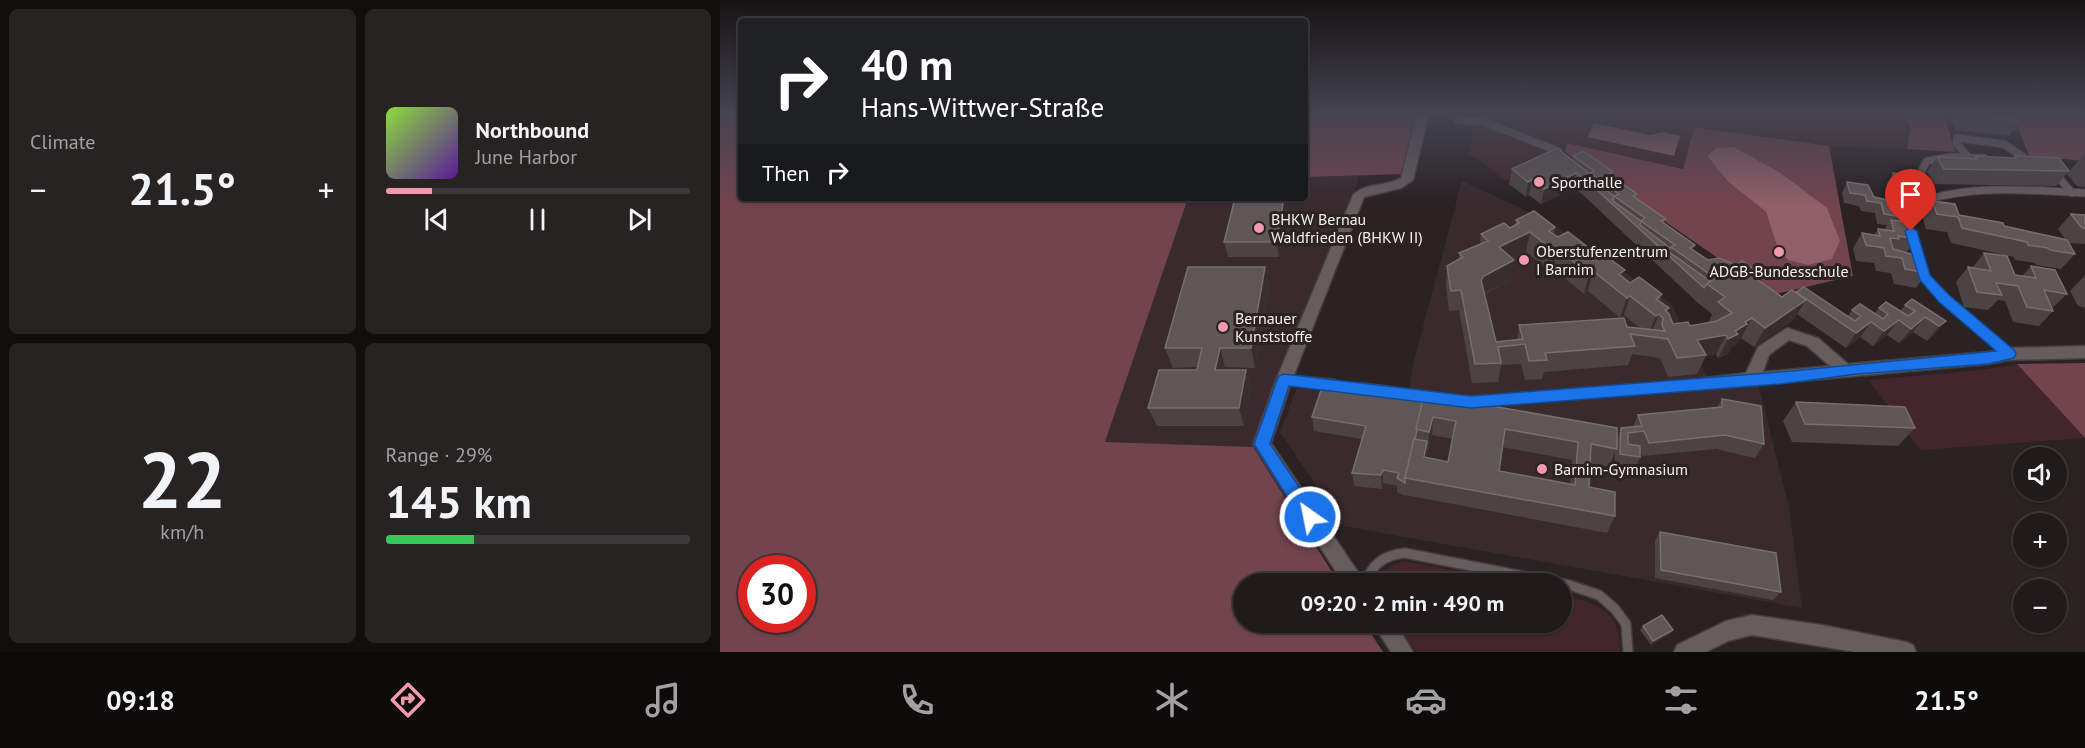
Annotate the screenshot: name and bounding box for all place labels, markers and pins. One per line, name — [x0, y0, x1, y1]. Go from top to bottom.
pin — [1885, 169, 1936, 231]
place label: Sporthalle — [1551, 172, 1622, 192]
marker: Sporthalle — [1532, 175, 1546, 189]
place label: BHKW Bernau Waldfrieden (BHKW II) — [1271, 209, 1423, 247]
marker: BHKW Bernau Waldfrieden (BHKW II) — [1252, 221, 1266, 235]
place label: Oberstufenzentrum I Barnim — [1536, 241, 1668, 279]
marker: ADGB-Bundesschule — [1772, 245, 1786, 259]
marker: Oberstufenzentrum I Barnim — [1517, 253, 1531, 267]
place label: ADGB-Bundesschule — [1709, 261, 1849, 281]
place label: Bernauer Kunststoffe — [1235, 308, 1312, 346]
marker: Bernauer Kunststoffe — [1216, 320, 1230, 334]
place label: Barnim-Gymnasium — [1554, 459, 1688, 479]
marker: Barnim-Gymnasium — [1535, 462, 1549, 476]

